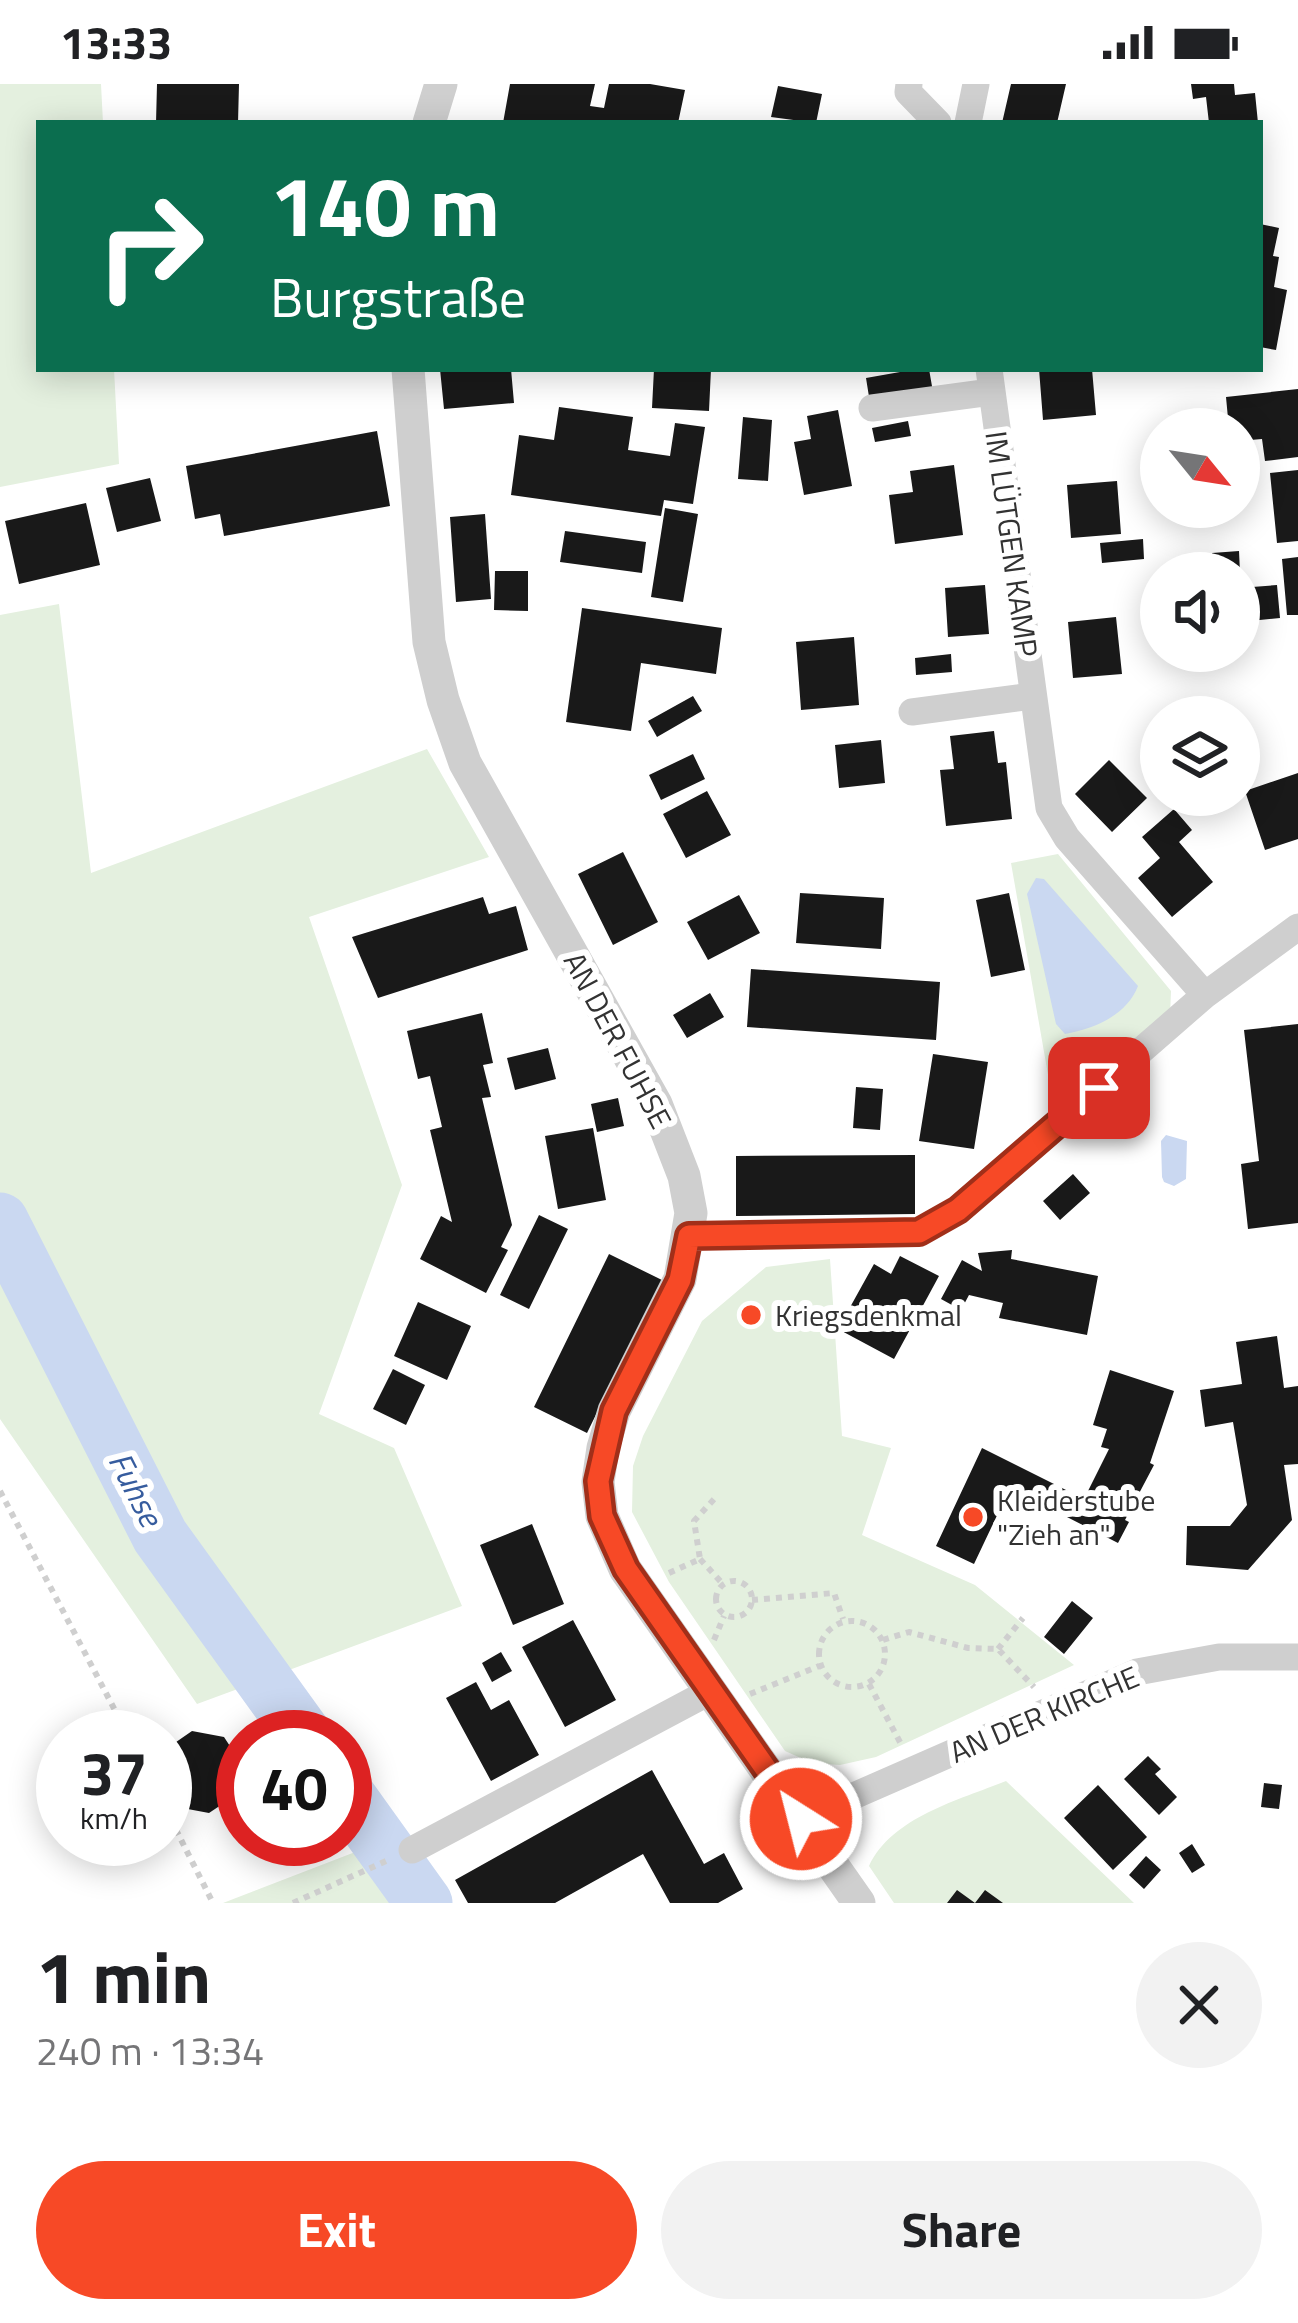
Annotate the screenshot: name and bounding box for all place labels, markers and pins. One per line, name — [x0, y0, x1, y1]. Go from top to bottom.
pin — [1048, 1037, 1150, 1139]
place label: Kriegsdenkmal — [775, 1292, 962, 1338]
marker: Kriegsdenkmal — [738, 1302, 764, 1328]
place label: Kleiderstube "Zieh an" — [997, 1477, 1155, 1557]
marker: Kleiderstube "Zieh an" — [960, 1504, 986, 1530]

